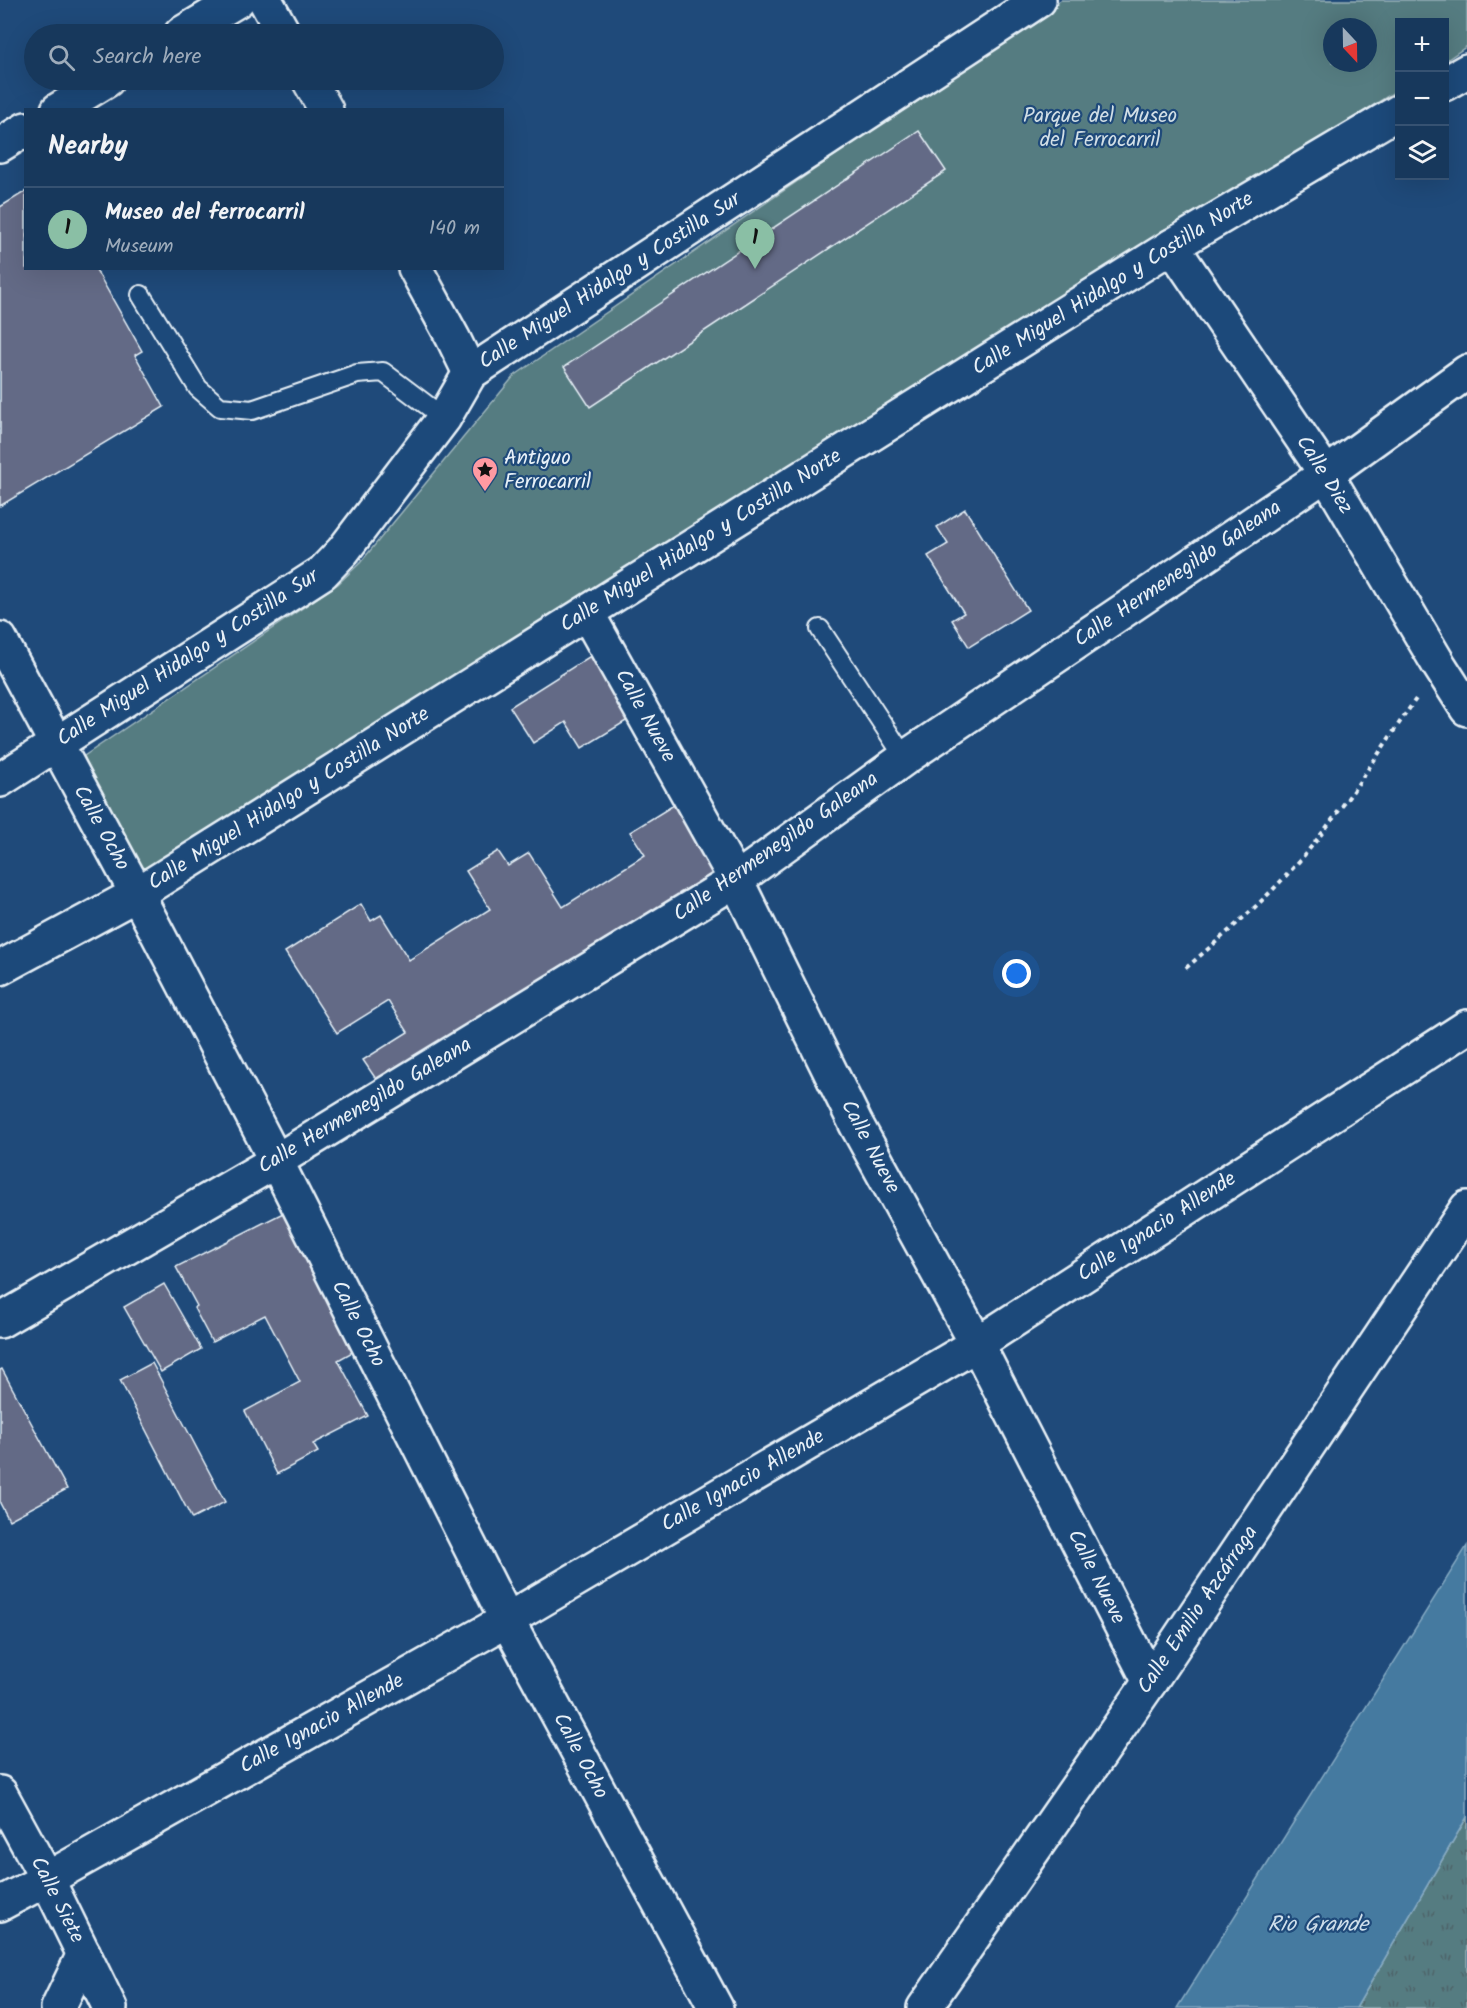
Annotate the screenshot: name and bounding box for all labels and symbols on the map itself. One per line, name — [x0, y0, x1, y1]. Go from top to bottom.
north arrow — [1323, 18, 1377, 72]
park label: Parque del Museo del Ferrocarril — [1023, 100, 1177, 157]
street label: Calle Miguel Hidalgo y Costilla Sur — [472, 183, 749, 378]
street label: Calle Miguel Hidalgo y Costilla Norte — [966, 183, 1261, 385]
pin: 1 — [736, 220, 774, 269]
street label: Calle Diez — [1287, 429, 1361, 521]
street label: Calle Miguel Hidalgo y Costilla Norte — [554, 440, 849, 642]
place label: Antiguo Ferrocarril — [504, 442, 591, 499]
place icon: Antiguo Ferrocarril — [470, 455, 500, 493]
street label: Calle Hermenegildo Galeana — [1067, 492, 1289, 656]
street label: Calle Miguel Hidalgo y Costilla Sur — [50, 560, 327, 755]
street label: Calle Nueve — [606, 663, 685, 769]
street label: Calle Miguel Hidalgo y Costilla Norte — [142, 698, 437, 900]
street label: Calle Hermenegildo Galeana — [666, 763, 886, 931]
street label: Calle Ocho — [64, 779, 138, 877]
your location — [1002, 959, 1031, 988]
street label: Calle Hermenegildo Galeana — [252, 1029, 478, 1183]
street label: Calle Nueve — [831, 1094, 909, 1201]
street label: Calle Ignacio Allende — [1071, 1163, 1244, 1291]
street label: Calle Ocho — [322, 1275, 394, 1373]
street label: Calle Ignacio Allende — [655, 1420, 831, 1541]
street label: Calle Emilio Azcárraga — [1129, 1519, 1267, 1701]
street label: Calle Nueve — [1058, 1524, 1134, 1631]
street label: Calle Ignacio Allende — [234, 1665, 411, 1783]
street label: Calle Ocho — [543, 1707, 617, 1805]
street label: Calle Siete — [21, 1851, 93, 1950]
water label: Rio Grande — [1268, 1908, 1370, 1943]

